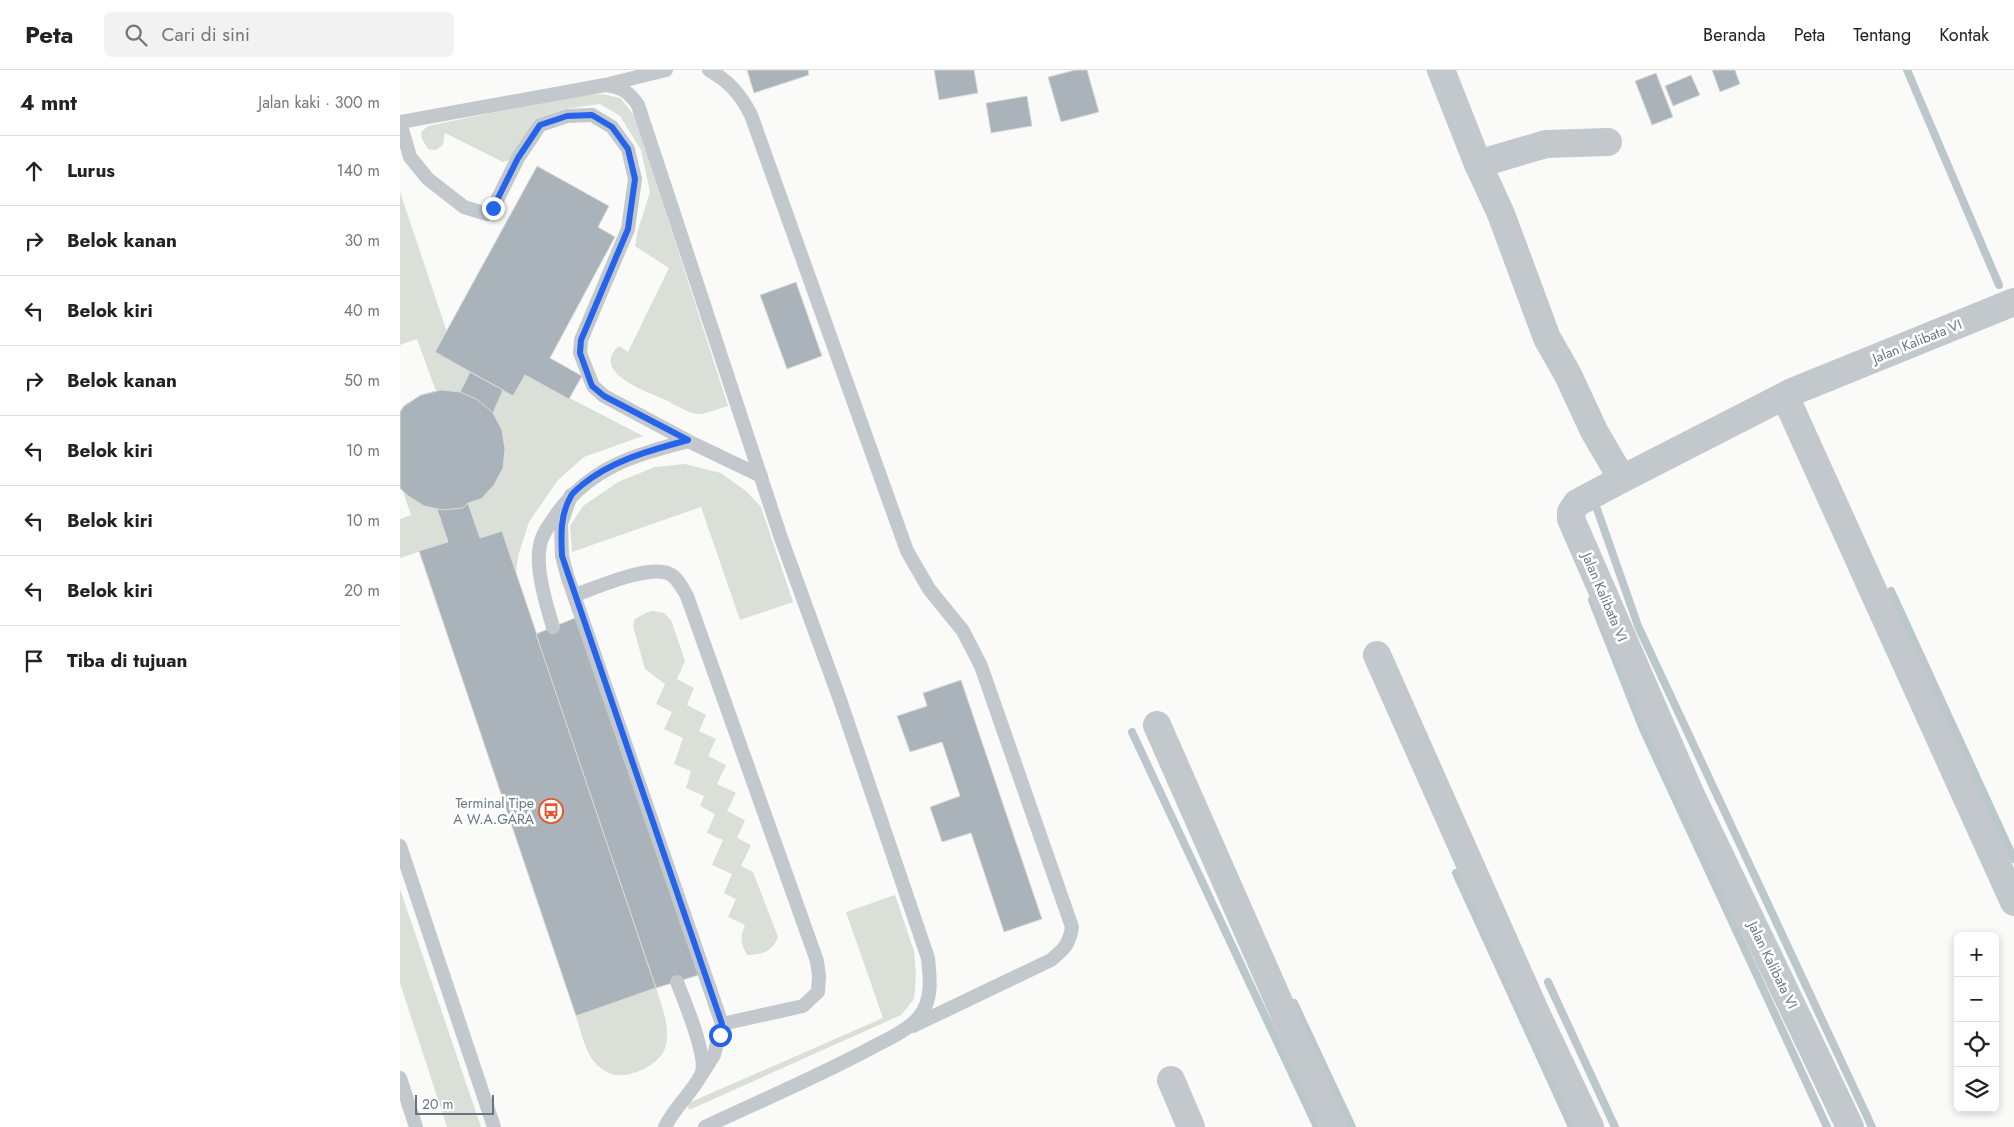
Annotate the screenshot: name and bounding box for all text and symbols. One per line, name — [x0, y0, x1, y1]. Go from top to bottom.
search box — [104, 12, 454, 57]
text: Peta — [25, 17, 74, 52]
icon: search — [122, 21, 150, 49]
text: Cari di sini — [162, 21, 250, 48]
text: Beranda — [1703, 22, 1766, 48]
text: Peta — [1794, 22, 1825, 48]
text: Tentang — [1853, 22, 1911, 48]
text: Kontak — [1939, 22, 1989, 48]
text: 4 mnt — [20, 88, 77, 118]
text: Jalan kaki · 300 m — [258, 91, 380, 114]
icon: ahead — [20, 157, 48, 185]
text: Lurus — [67, 157, 115, 184]
text: 140 m — [337, 159, 380, 182]
route end — [482, 197, 505, 220]
icon: right — [20, 227, 48, 255]
text: Belok kanan — [67, 227, 177, 254]
text: 30 m — [344, 229, 380, 252]
icon: left — [20, 297, 48, 325]
text: Belok kiri — [67, 297, 153, 324]
text: 40 m — [344, 299, 380, 322]
street label: Jalan Kalibata VI — [1867, 314, 1965, 369]
icon: right — [20, 367, 48, 395]
text: Belok kanan — [67, 367, 177, 394]
text: 50 m — [344, 369, 380, 392]
icon: left — [20, 437, 48, 465]
text: Belok kiri — [67, 437, 153, 464]
text: 10 m — [346, 439, 380, 462]
icon: left — [20, 507, 48, 535]
text: Belok kiri — [67, 507, 153, 534]
text: 10 m — [346, 509, 380, 532]
street label: Jalan Kalibata VI — [1576, 548, 1633, 645]
icon: left — [20, 577, 48, 605]
text: Belok kiri — [67, 577, 153, 604]
text: 20 m — [344, 579, 380, 602]
icon: arrive — [20, 647, 48, 675]
text: Tiba di tujuan — [67, 647, 187, 674]
place label: Terminal Tipe A W.A.GARA — [453, 793, 535, 829]
bus stop icon: Terminal Tipe A W.A.GARA — [538, 798, 564, 824]
street label: Jalan Kalibata VI — [1742, 916, 1803, 1012]
map controls — [1954, 932, 1999, 1112]
button: + — [1954, 932, 1999, 977]
button: − — [1954, 977, 1999, 1022]
button: locate — [1954, 1022, 1999, 1067]
route start — [709, 1024, 732, 1047]
button: layers — [1954, 1067, 1999, 1112]
scale bar — [415, 1092, 494, 1115]
text: 20 m — [422, 1094, 454, 1114]

